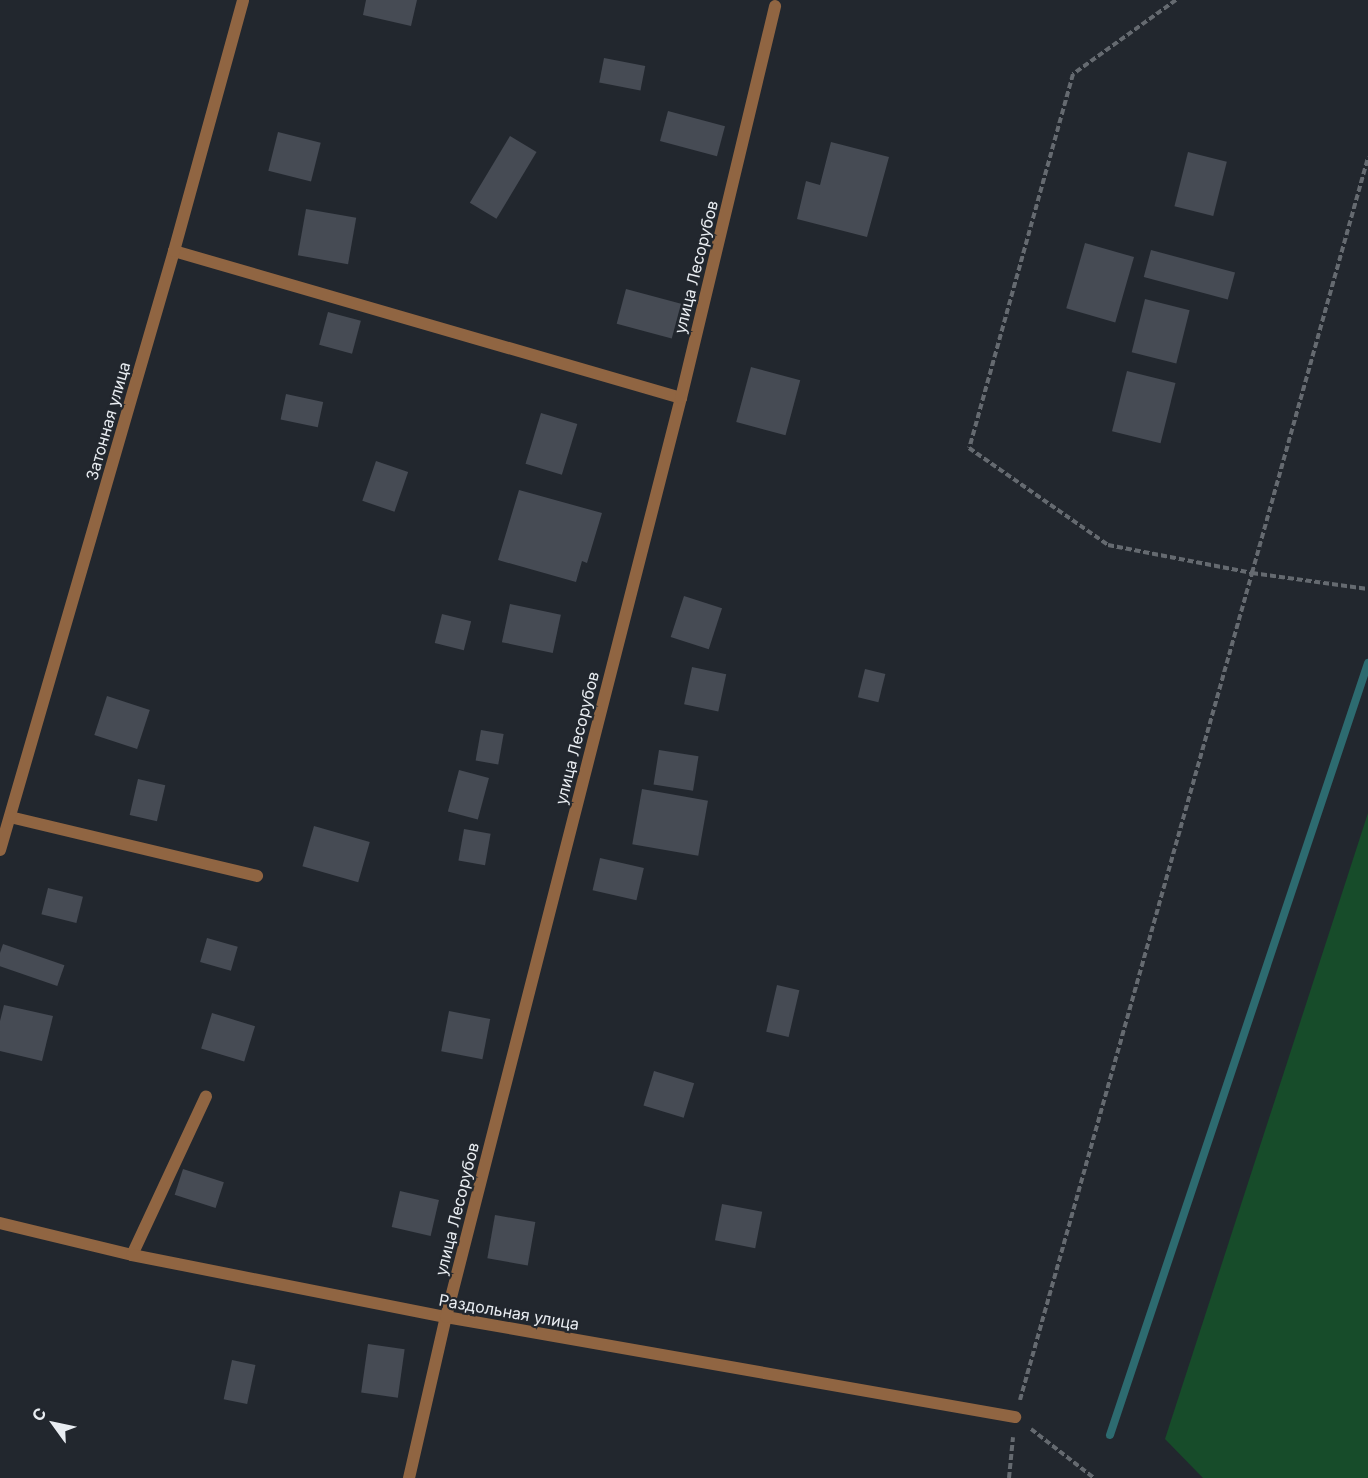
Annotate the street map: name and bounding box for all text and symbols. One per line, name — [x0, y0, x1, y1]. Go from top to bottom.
street label: улица Лесорубов — [670, 198, 722, 336]
street label: Затонная улица — [82, 360, 134, 482]
street label: улица Лесорубов — [551, 669, 603, 807]
street label: улица Лесорубов — [431, 1140, 483, 1278]
street label: Раздольная улица — [437, 1290, 581, 1334]
north arrow — [24, 1394, 84, 1454]
text: С — [27, 1404, 51, 1425]

